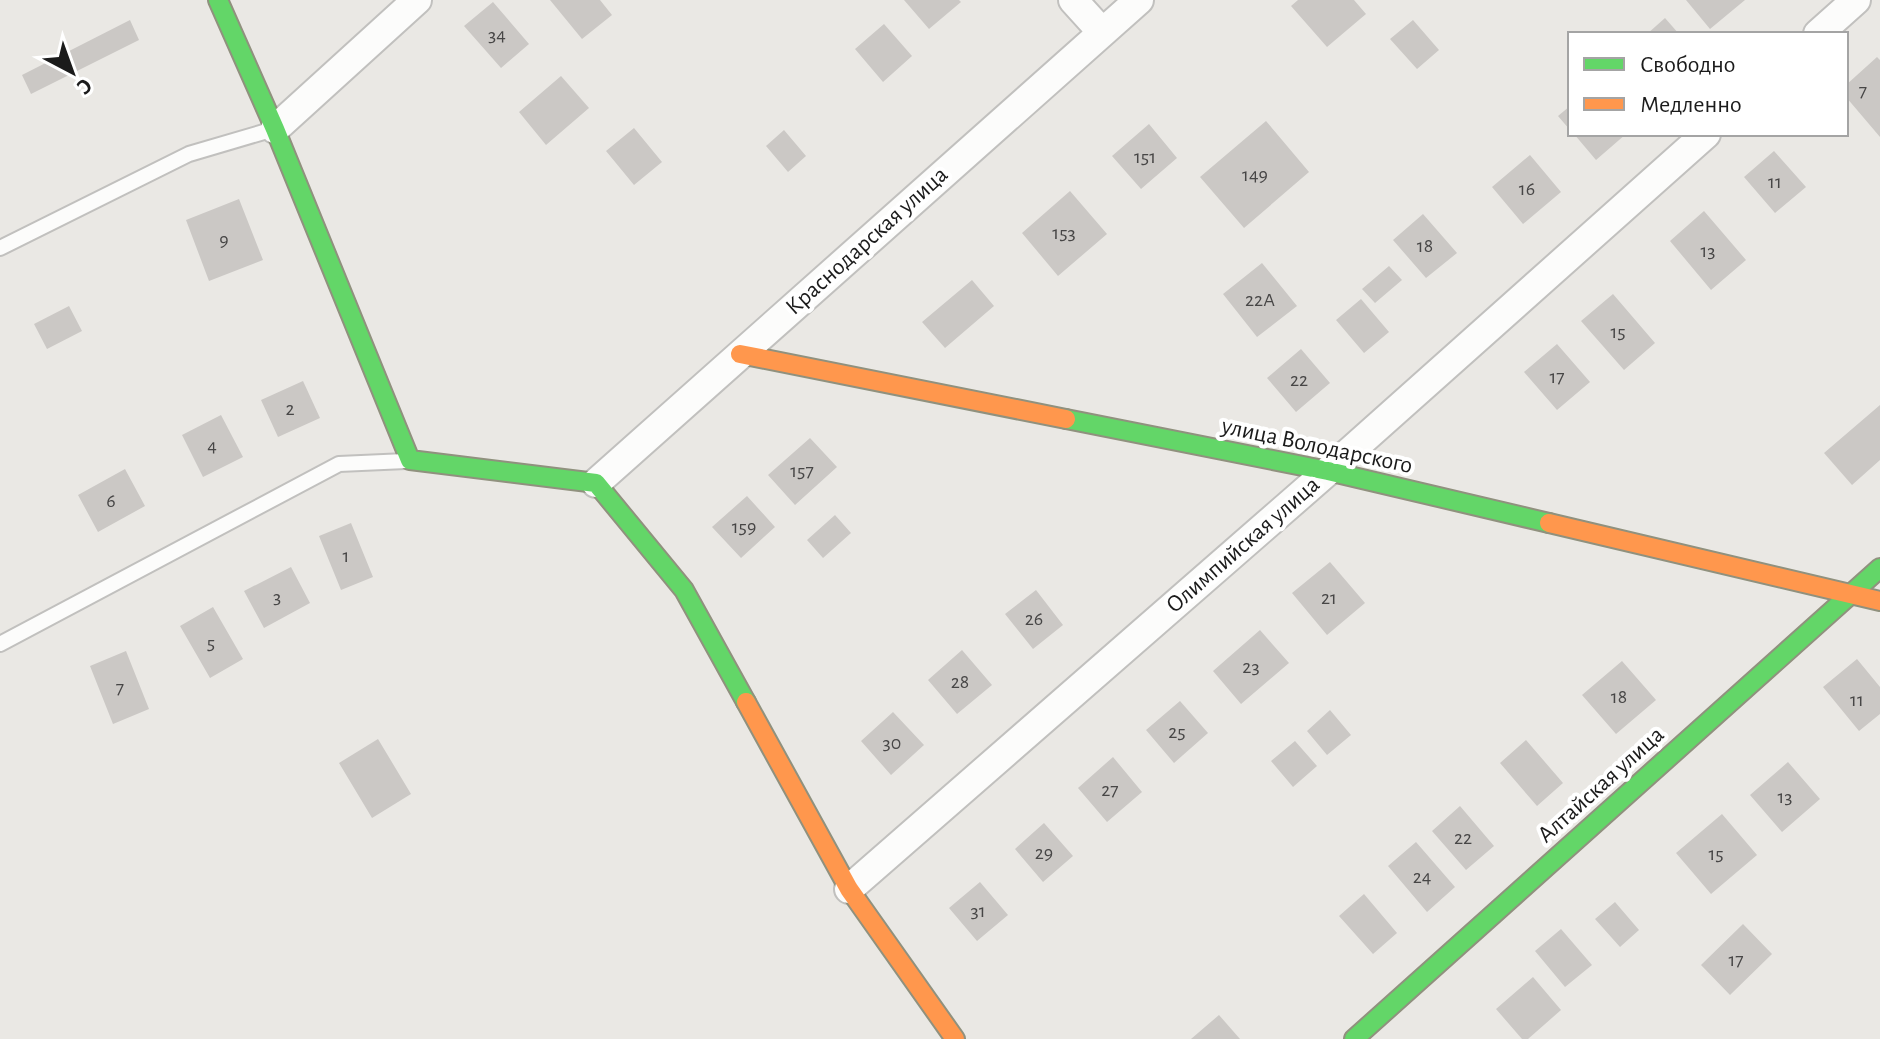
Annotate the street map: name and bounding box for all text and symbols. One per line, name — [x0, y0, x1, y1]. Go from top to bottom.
house number: 34 — [488, 25, 506, 45]
north arrow — [32, 32, 112, 112]
legend — [1568, 32, 1848, 136]
text: Свободно — [1640, 53, 1735, 77]
text: С — [73, 74, 96, 99]
house number: 7 — [1859, 81, 1867, 101]
text: Медленно — [1640, 93, 1742, 117]
house number: 151 — [1134, 147, 1156, 167]
street label: Краснодарская улица — [781, 162, 953, 320]
house number: 149 — [1242, 165, 1268, 185]
house number: 11 — [1768, 172, 1782, 192]
house number: 16 — [1519, 179, 1535, 199]
house number: 153 — [1052, 223, 1076, 243]
house number: 9 — [219, 230, 229, 250]
house number: 18 — [1417, 236, 1433, 256]
house number: 13 — [1700, 241, 1716, 261]
house number: 22А — [1245, 290, 1275, 310]
house number: 15 — [1610, 322, 1626, 342]
house number: 17 — [1549, 367, 1565, 387]
house number: 22 — [1290, 370, 1308, 390]
house number: 2 — [285, 399, 295, 419]
street label: улица Володарского — [1218, 414, 1415, 478]
house number: 4 — [207, 436, 217, 456]
house number: 157 — [790, 461, 814, 481]
street label: Олимпийская улица — [1162, 472, 1324, 618]
house number: 6 — [106, 491, 116, 511]
house number: 159 — [732, 517, 756, 537]
house number: 1 — [343, 546, 349, 566]
house number: 3 — [273, 587, 281, 607]
house number: 21 — [1321, 588, 1337, 608]
house number: 26 — [1025, 609, 1043, 629]
house number: 5 — [207, 633, 215, 653]
house number: 23 — [1242, 657, 1260, 677]
house number: 28 — [951, 672, 969, 692]
house number: 7 — [116, 678, 124, 698]
house number: 18 — [1611, 687, 1627, 707]
house number: 11 — [1850, 690, 1864, 710]
house number: 25 — [1168, 722, 1186, 742]
street label: Алтайская улица — [1533, 722, 1669, 848]
house number: 30 — [883, 733, 901, 753]
house number: 27 — [1101, 780, 1119, 800]
house number: 13 — [1777, 787, 1793, 807]
house number: 22 — [1454, 828, 1472, 848]
house number: 29 — [1035, 843, 1053, 863]
house number: 15 — [1708, 844, 1724, 864]
house number: 24 — [1413, 867, 1431, 887]
house number: 31 — [970, 901, 986, 921]
house number: 17 — [1728, 950, 1744, 970]

